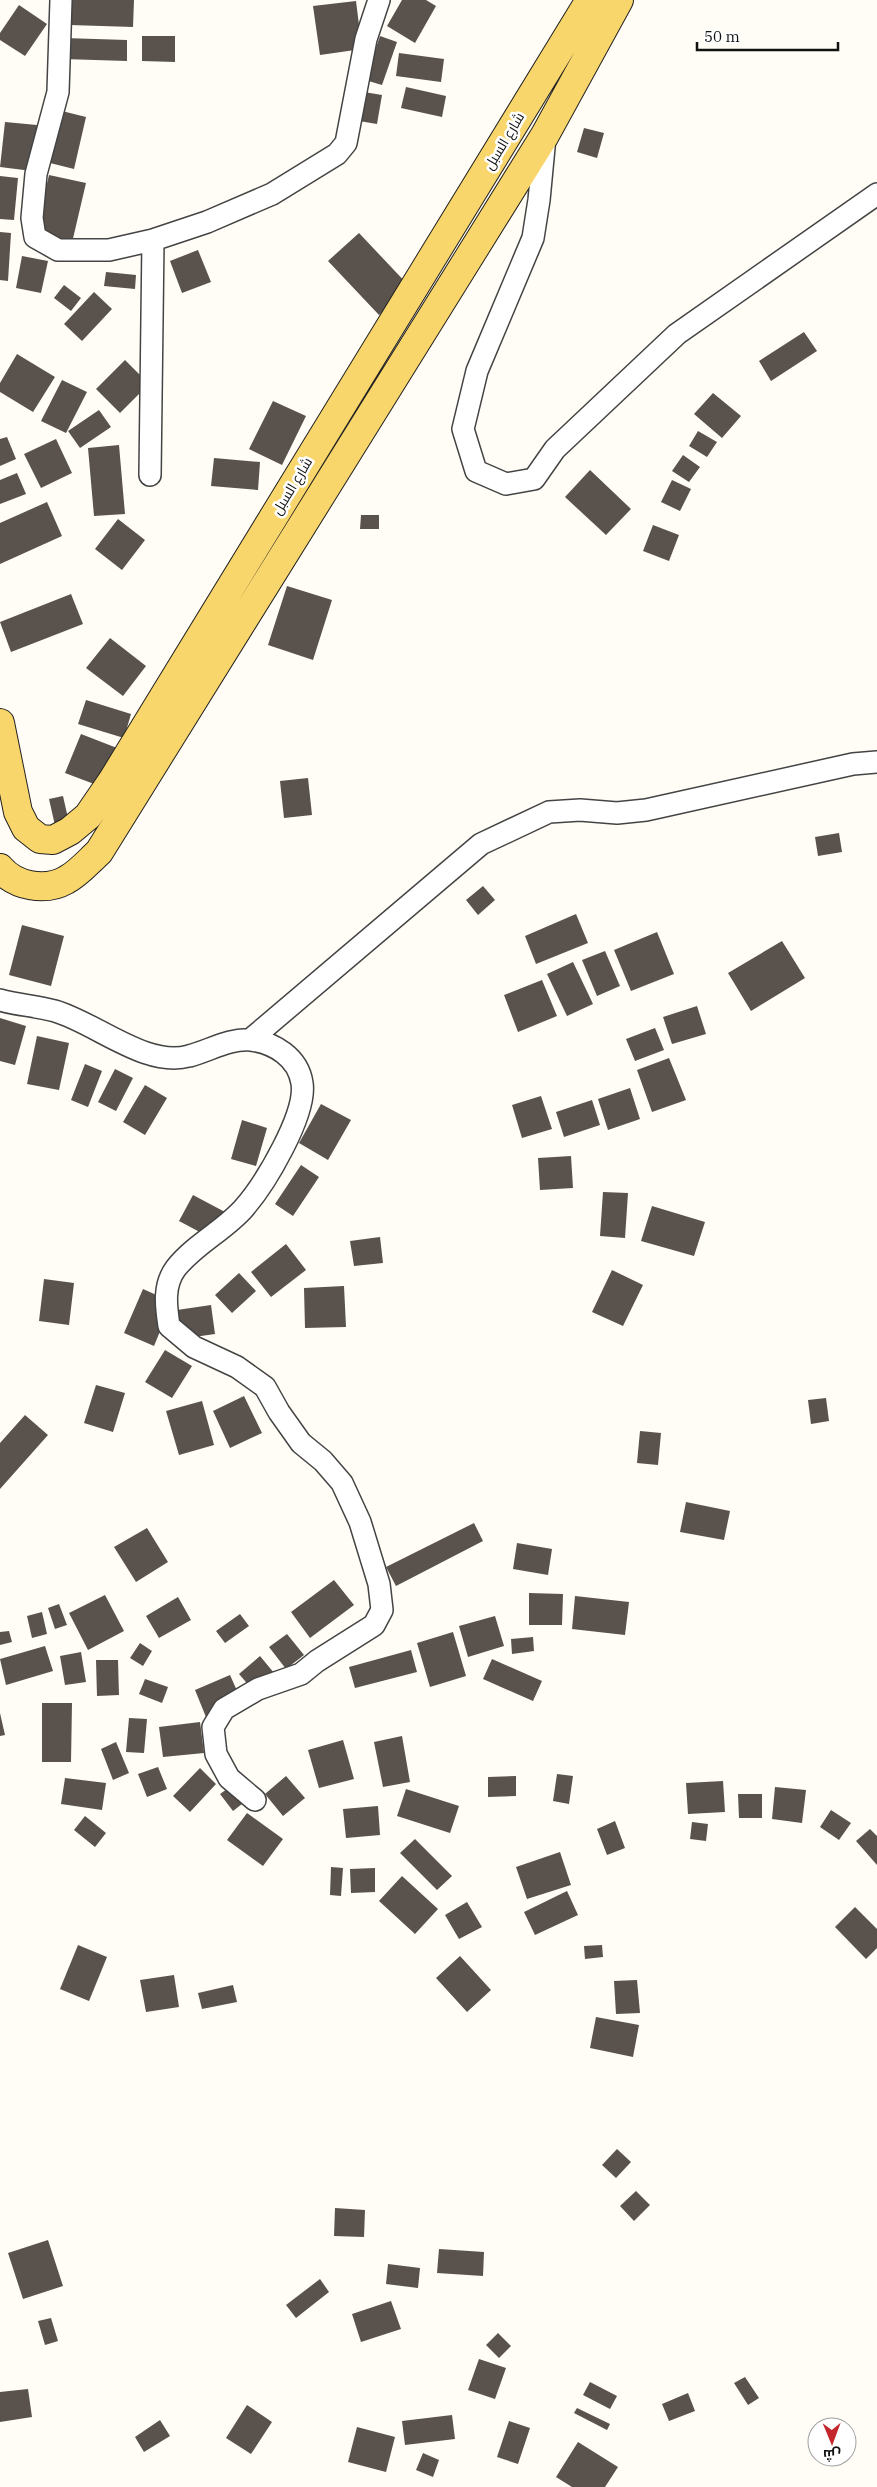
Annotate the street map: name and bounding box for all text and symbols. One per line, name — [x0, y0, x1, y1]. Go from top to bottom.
scale bar — [697, 20, 838, 52]
text: 50 m — [704, 27, 740, 46]
street label: شارع السبل — [480, 109, 528, 173]
street label: شارع السبل — [268, 454, 316, 518]
north arrow — [807, 2417, 857, 2467]
text: ش — [823, 2446, 841, 2464]

